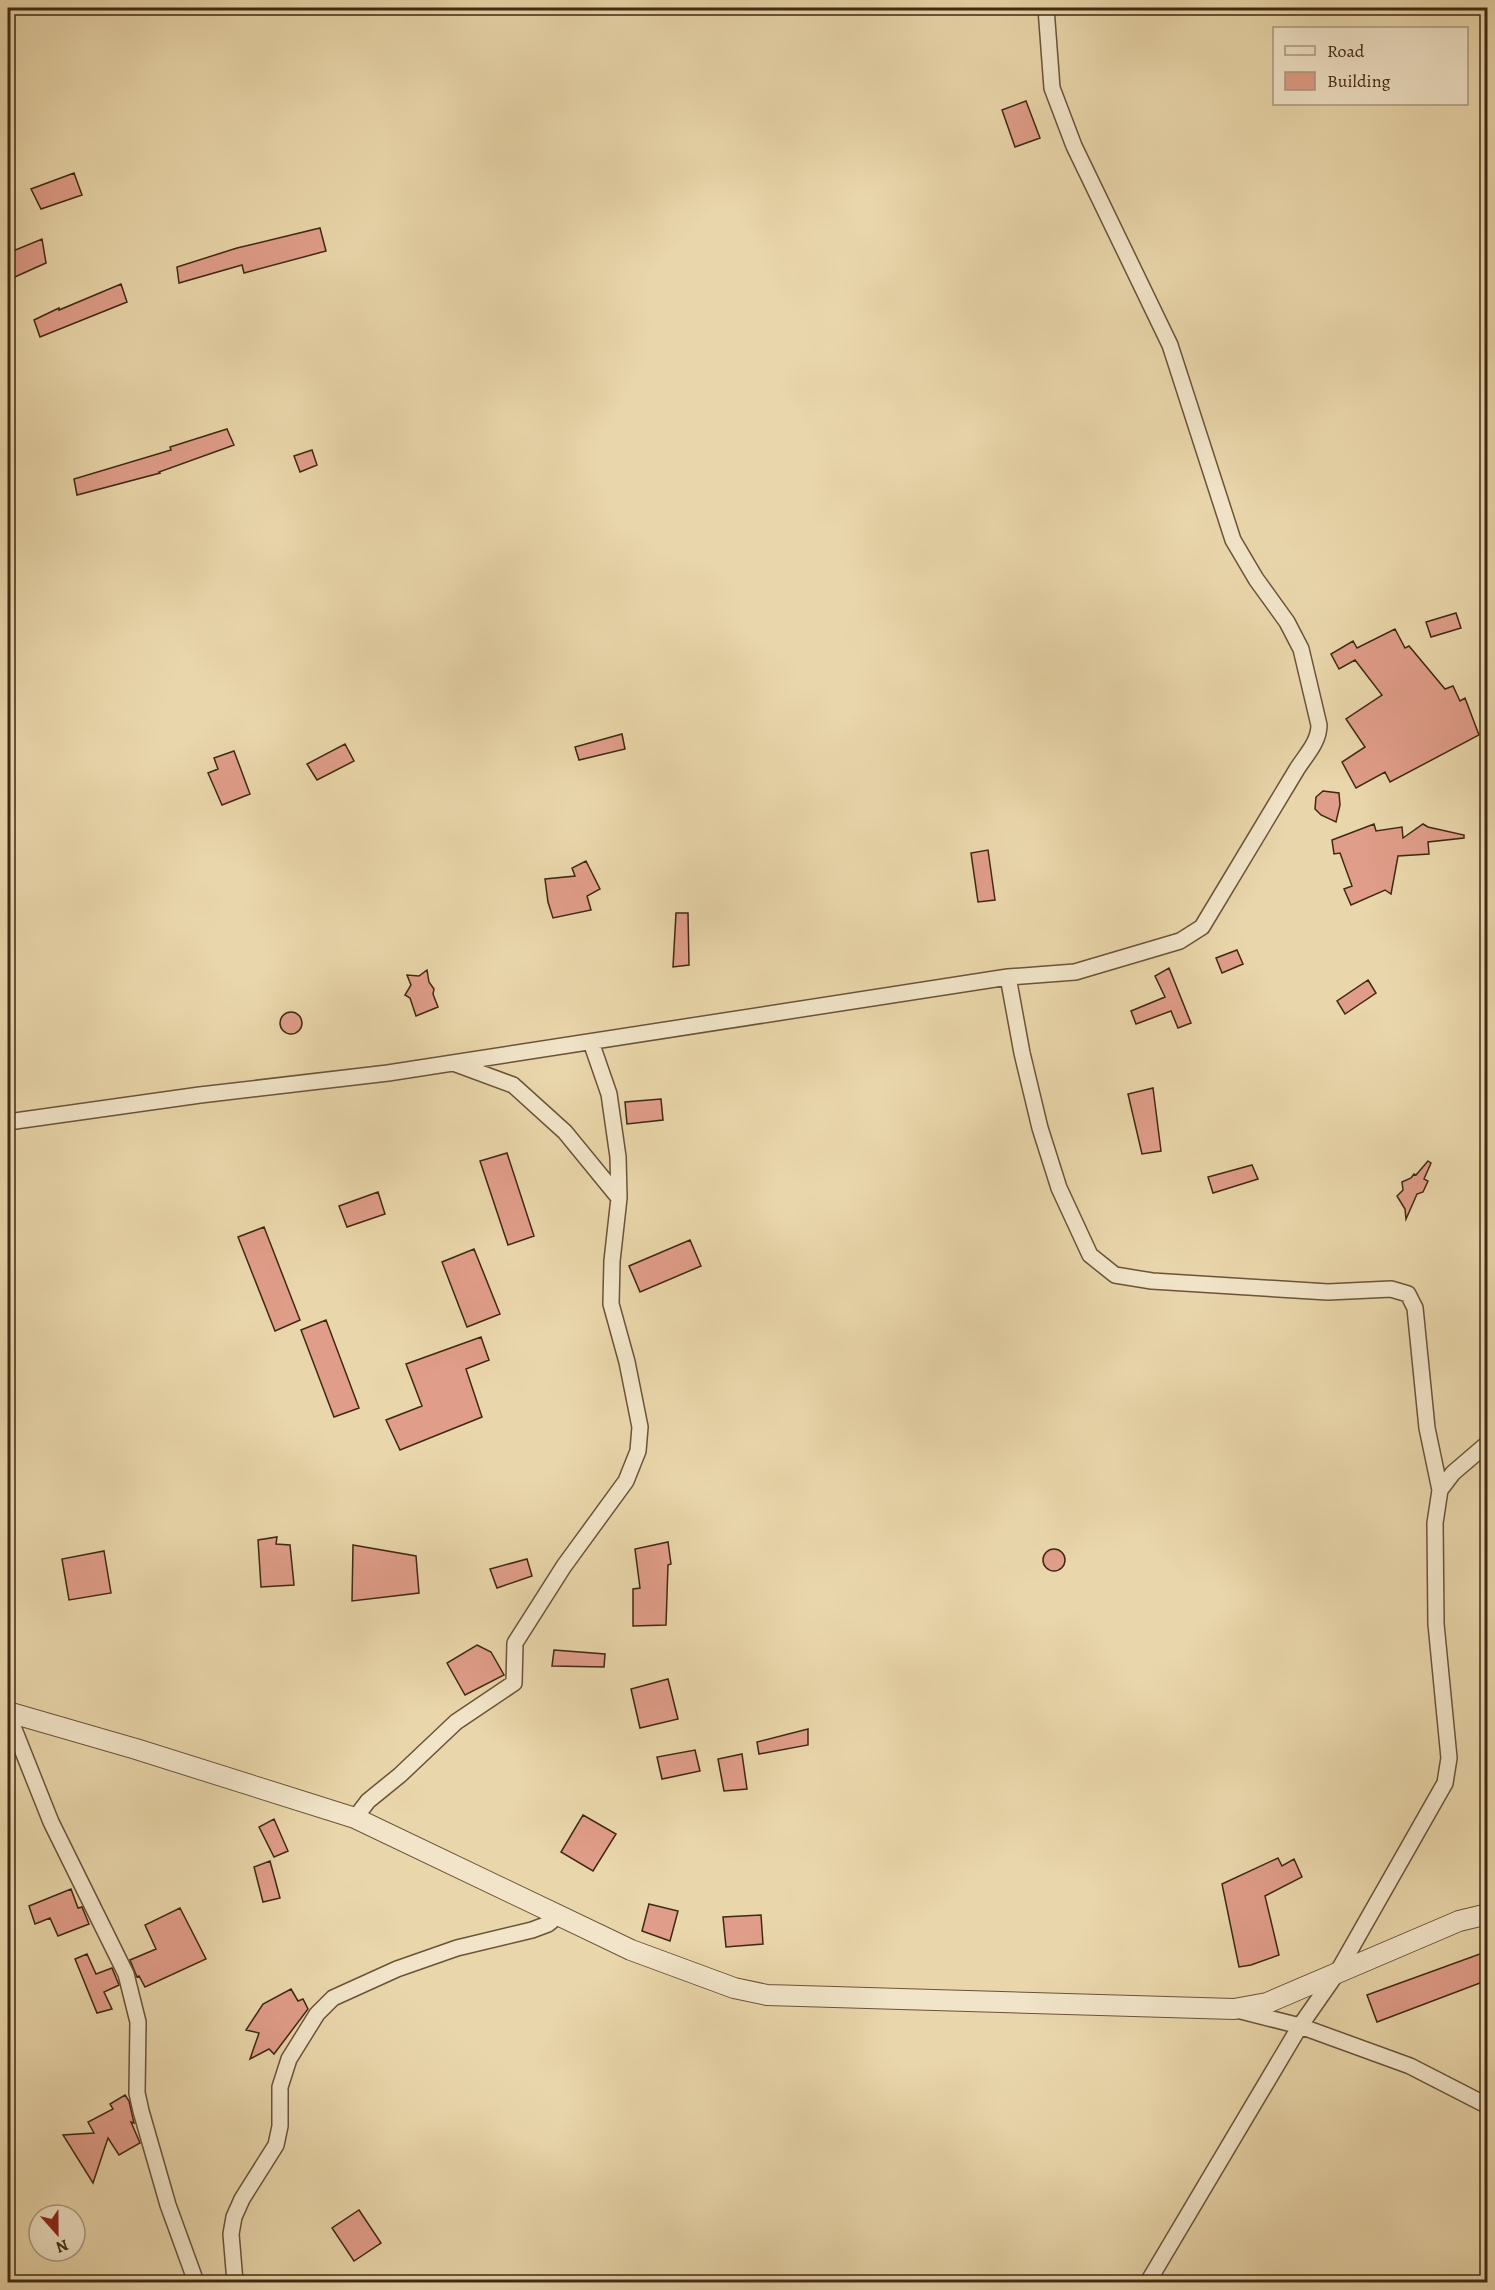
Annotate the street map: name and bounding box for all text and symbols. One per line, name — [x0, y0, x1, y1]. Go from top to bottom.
legend — [1273, 27, 1468, 105]
text: Road — [1327, 39, 1365, 63]
text: Building — [1327, 69, 1391, 93]
north arrow — [27, 2203, 87, 2263]
text: N — [52, 2234, 71, 2259]

